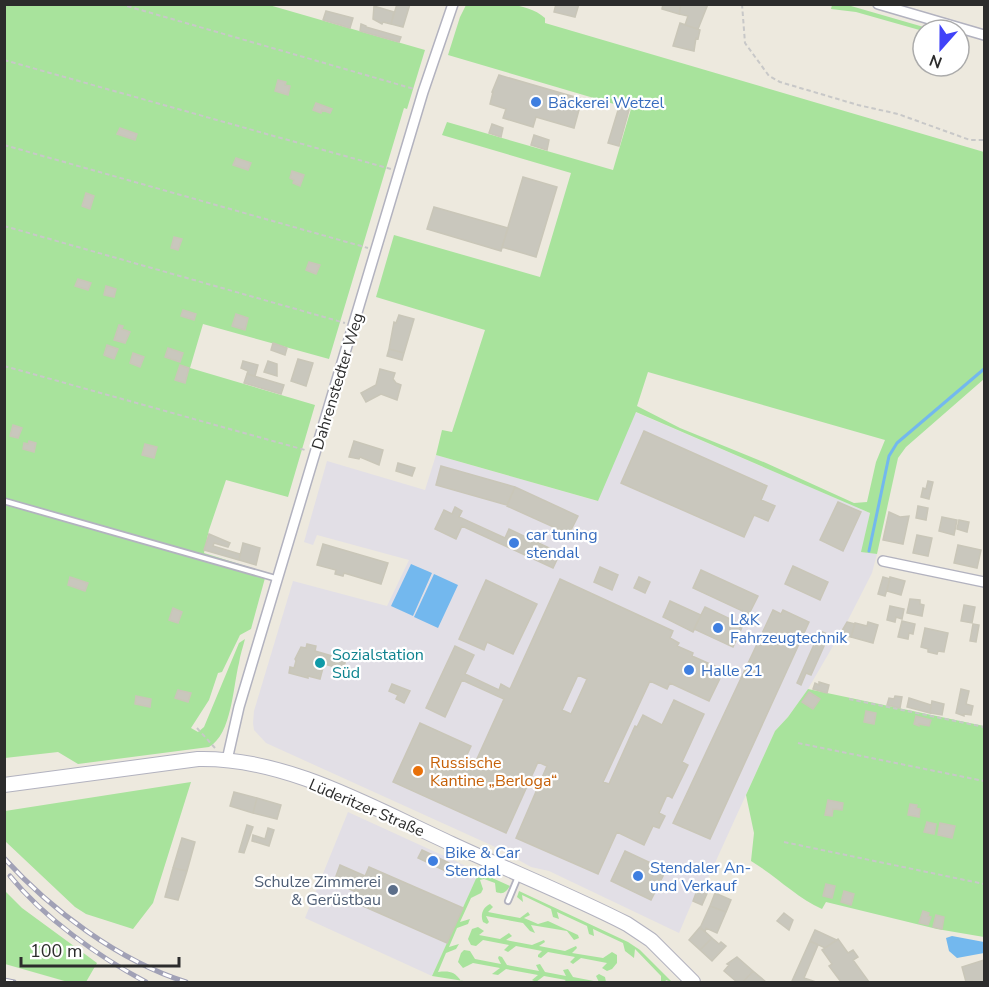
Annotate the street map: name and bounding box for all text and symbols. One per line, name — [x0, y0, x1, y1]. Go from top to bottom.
north arrow — [911, 18, 971, 78]
text: N — [926, 49, 946, 73]
place label: Bäckerei Wetzel — [548, 92, 665, 114]
marker: Bäckerei Wetzel — [529, 95, 543, 109]
street label: Dahrenstedter Weg — [307, 310, 369, 452]
place label: car tuning stendal — [526, 524, 598, 564]
marker: car tuning stendal — [507, 536, 521, 550]
place label: L&K Fahrzeugtechnik — [730, 609, 848, 649]
marker: L&K Fahrzeugtechnik — [711, 621, 725, 635]
place label: Sozialstation Süd — [332, 644, 424, 684]
marker: Sozialstation Süd — [313, 656, 327, 670]
place label: Halle 21 — [701, 660, 763, 682]
marker: Halle 21 — [682, 663, 696, 677]
place label: Russische Kantine „Berloga“ — [430, 752, 557, 792]
marker: Russische Kantine „Berloga“ — [411, 764, 425, 778]
street label: Lüderitzer Straße — [305, 774, 428, 842]
place label: Bike & Car Stendal — [445, 842, 520, 882]
marker: Bike & Car Stendal — [426, 854, 440, 868]
place label: Stendaler An- und Verkauf — [650, 857, 751, 897]
marker: Stendaler An- und Verkauf — [631, 869, 645, 883]
place label: Schulze Zimmerei & Gerüstbau — [254, 871, 381, 911]
marker: Schulze Zimmerei & Gerüstbau — [386, 883, 400, 897]
scale bar — [21, 930, 178, 968]
text: 100 m — [30, 939, 82, 963]

